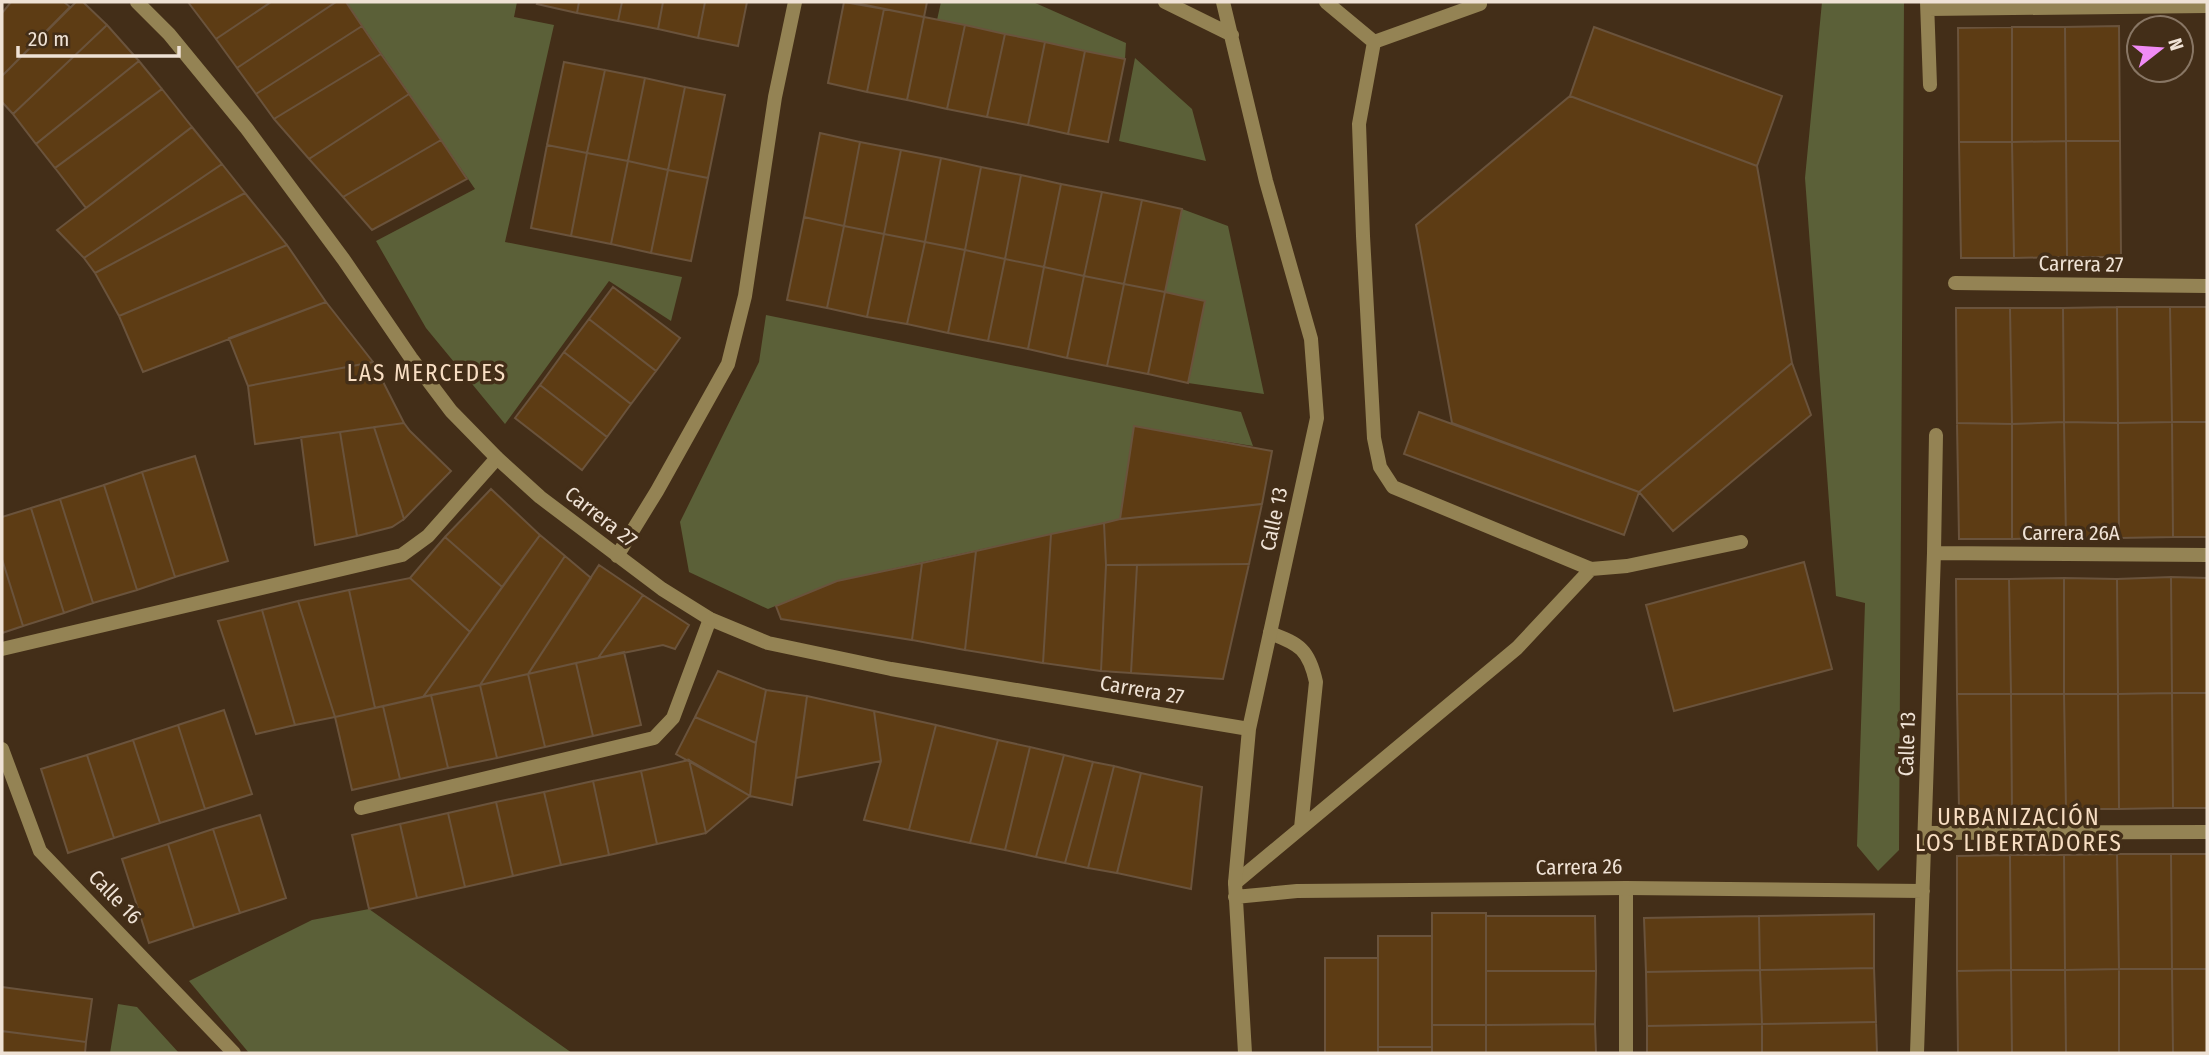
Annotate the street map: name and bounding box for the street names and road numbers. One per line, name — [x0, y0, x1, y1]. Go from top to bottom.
street label: Carrera 27 — [2038, 250, 2124, 278]
street label: Carrera 27 — [560, 481, 642, 553]
street label: Calle 13 — [1255, 485, 1293, 553]
street label: Carrera 26A — [2022, 520, 2120, 546]
street label: Carrera 27 — [1098, 670, 1186, 710]
street label: Calle 13 — [1893, 711, 1921, 777]
street label: Carrera 26 — [1535, 853, 1623, 881]
street label: Calle 16 — [83, 864, 147, 930]

